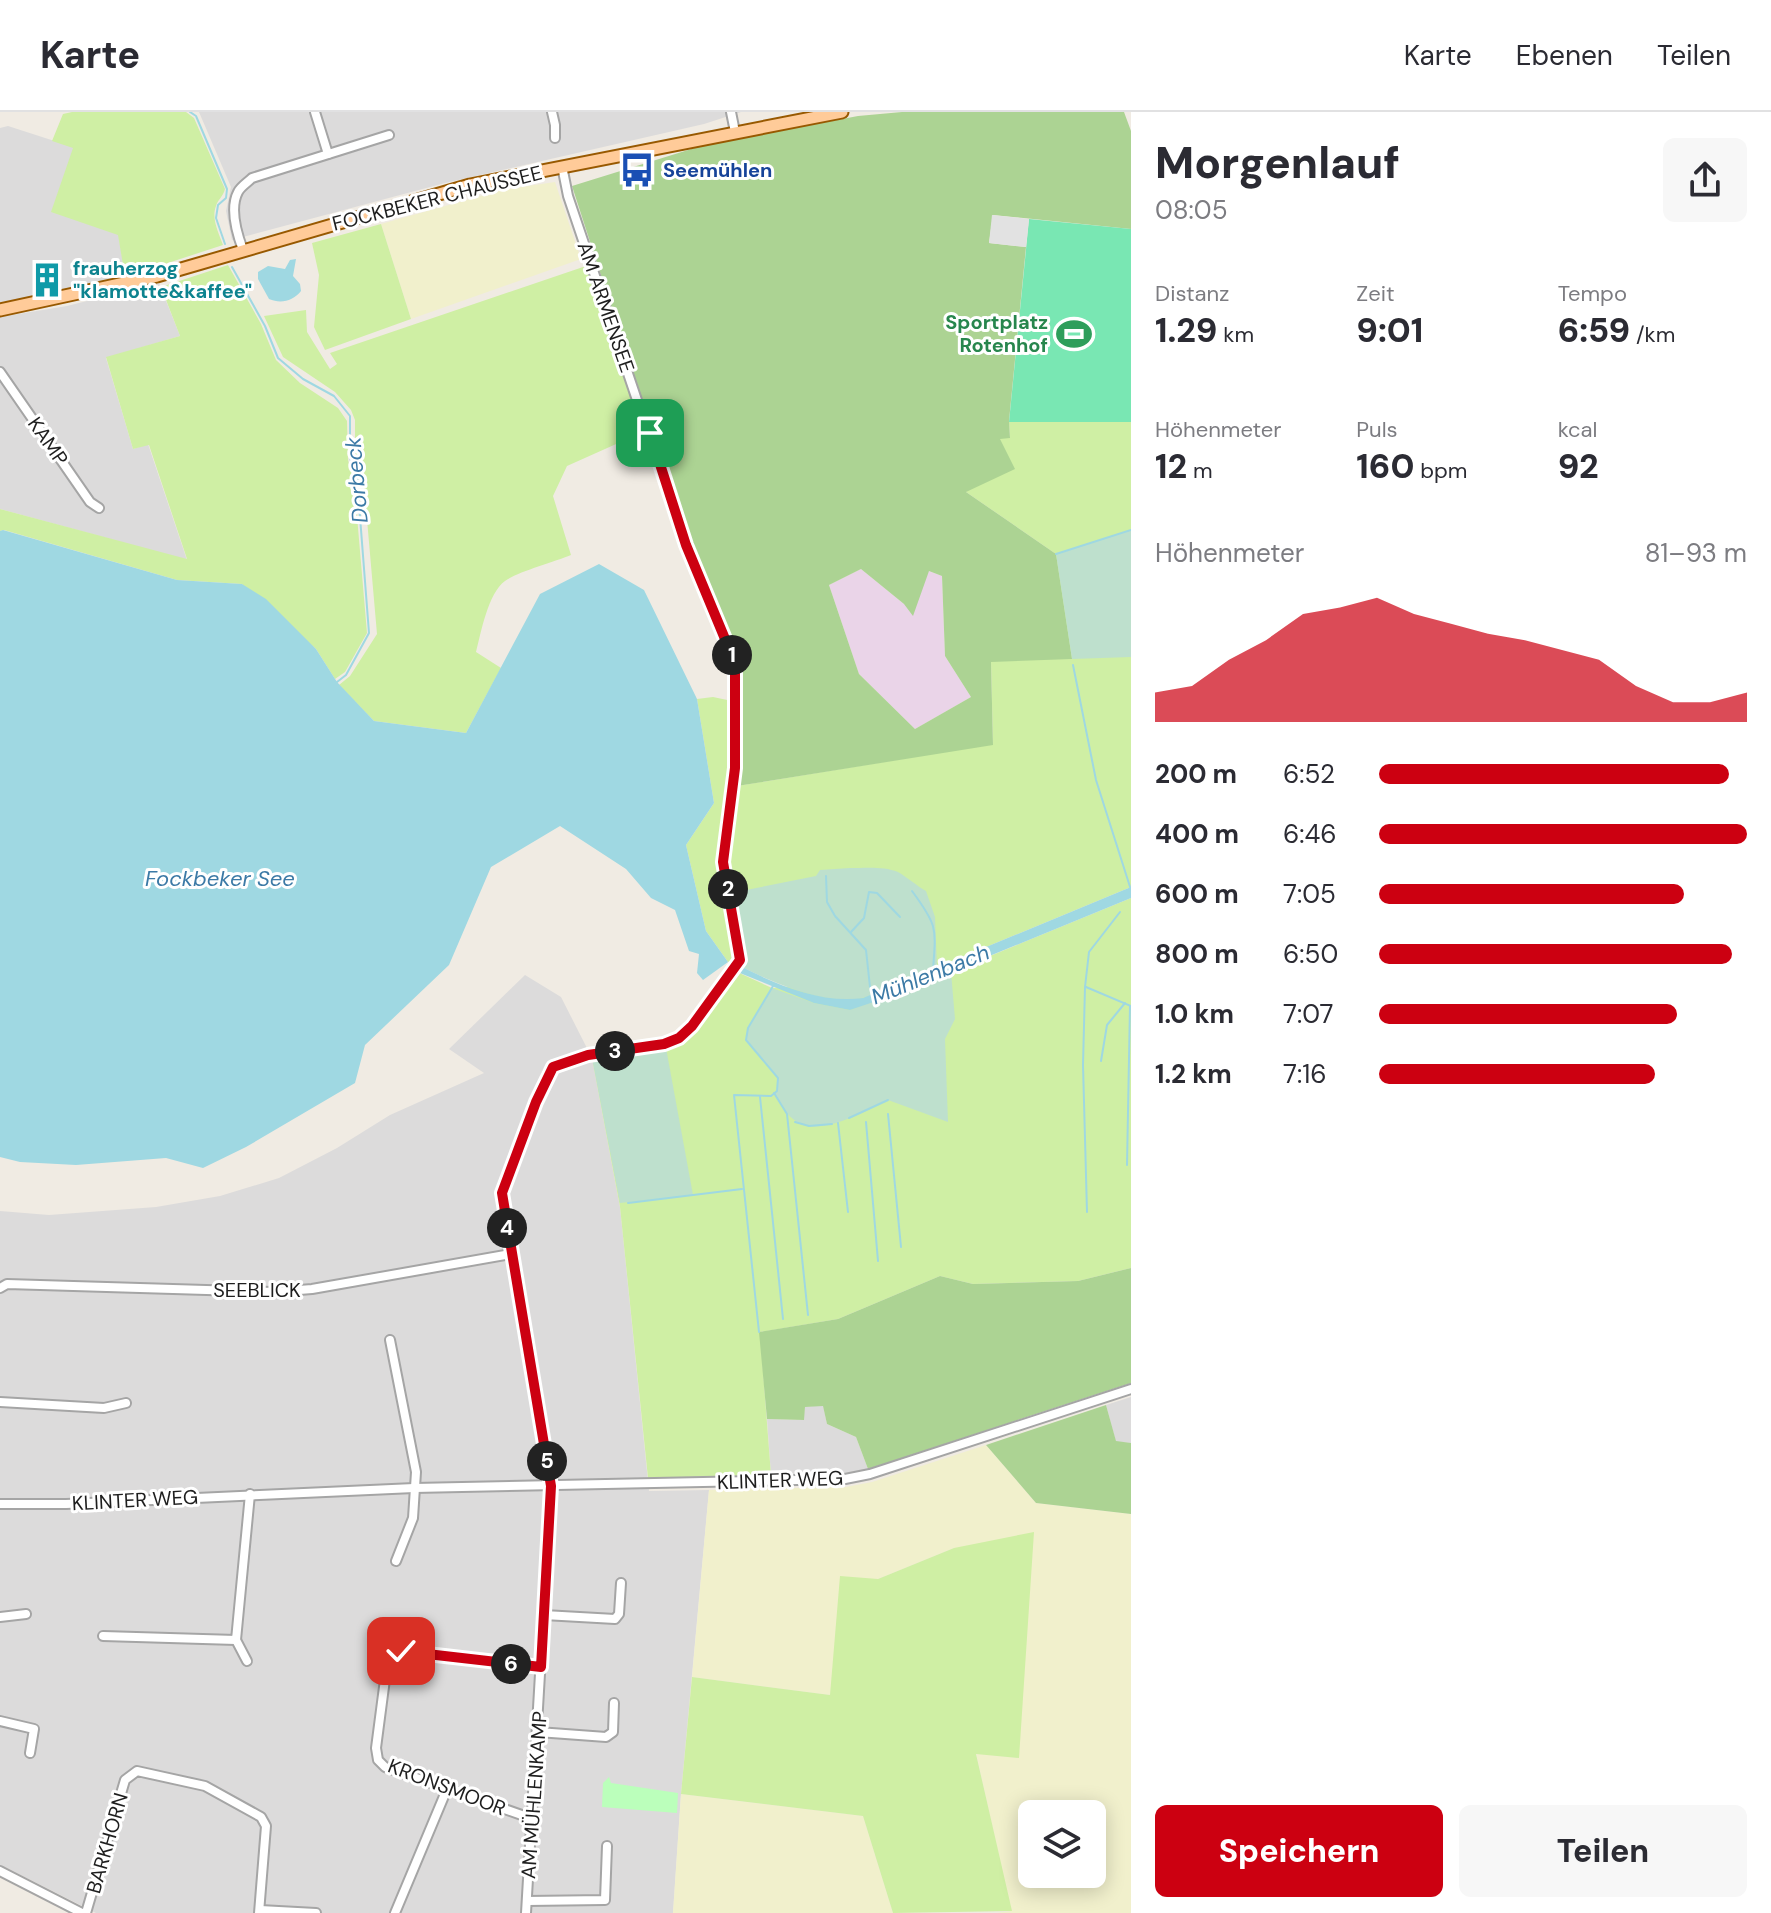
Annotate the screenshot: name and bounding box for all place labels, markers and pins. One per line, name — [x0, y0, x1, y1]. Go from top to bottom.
bus stop icon: Seemühlen — [618, 151, 656, 189]
place label: Seemühlen — [663, 157, 772, 183]
place label: frauherzog "klamotte&kaffee" — [73, 255, 252, 304]
building icon: frauherzog "klamotte&kaffee" — [28, 261, 66, 299]
place label: Sportplatz Rotenhof — [945, 309, 1048, 358]
sports icon: Sportplatz Rotenhof — [1055, 315, 1093, 353]
pin — [616, 399, 684, 467]
pin: 1 — [712, 635, 752, 675]
pin: 2 — [708, 869, 748, 909]
pin: 3 — [595, 1031, 635, 1071]
pin: 4 — [487, 1208, 527, 1248]
pin: 5 — [527, 1441, 567, 1481]
pin — [367, 1617, 435, 1685]
pin: 6 — [491, 1644, 531, 1684]

